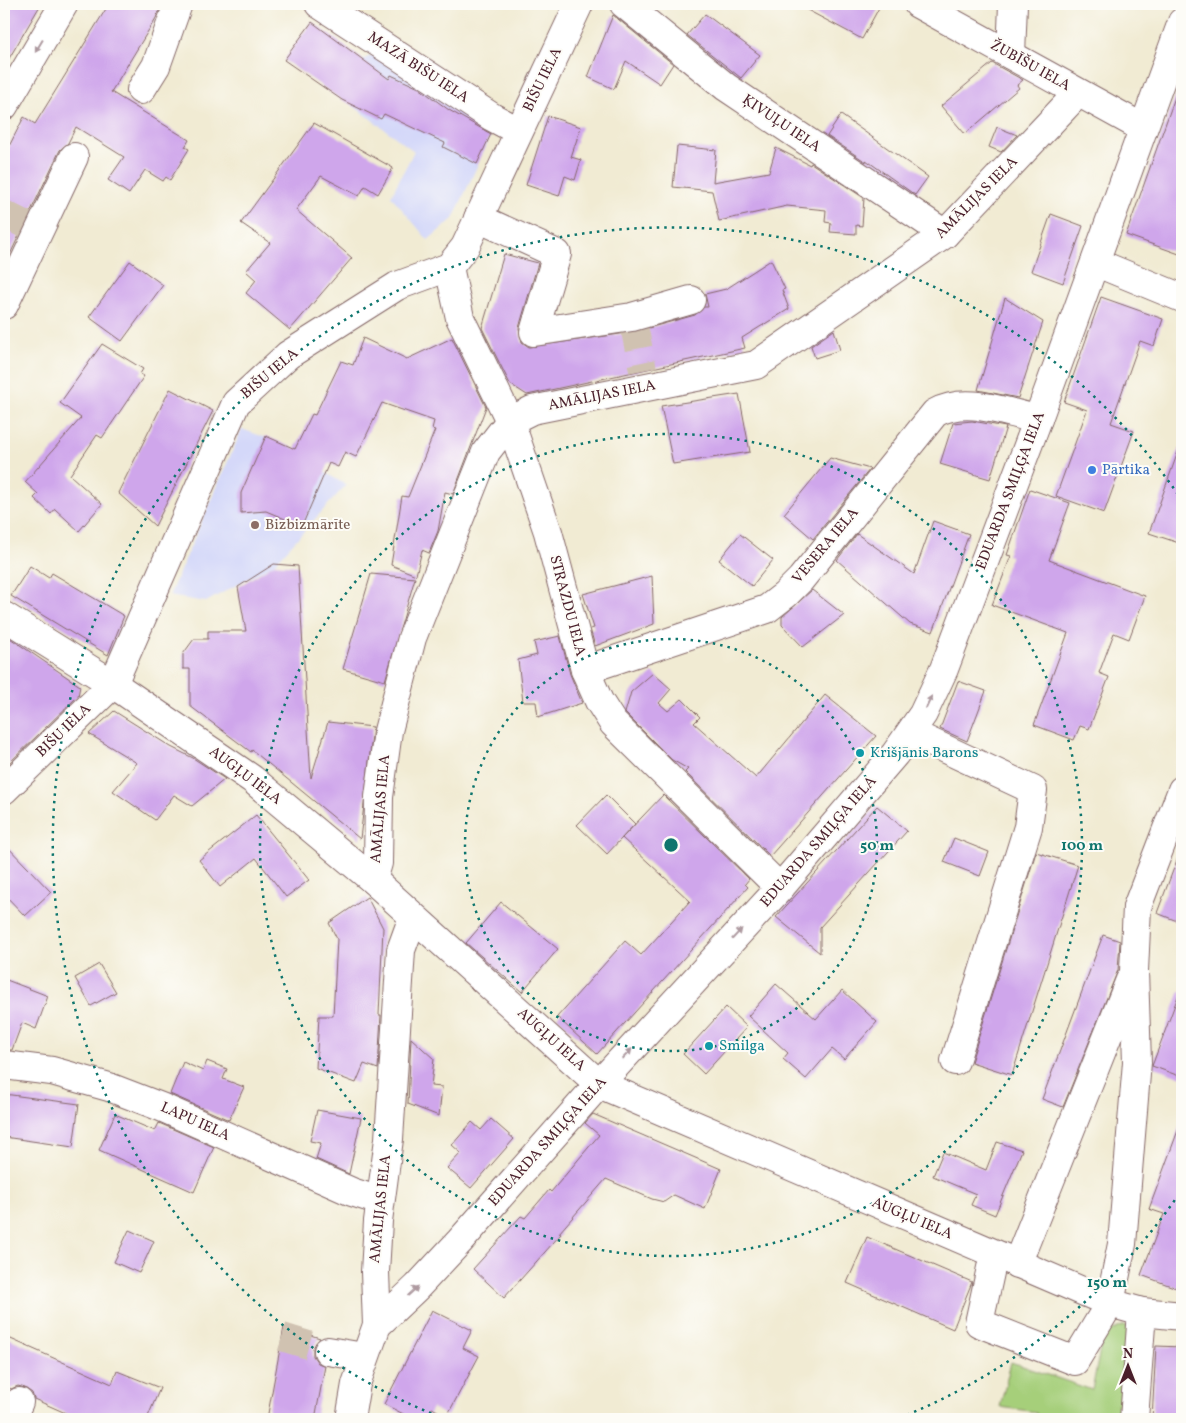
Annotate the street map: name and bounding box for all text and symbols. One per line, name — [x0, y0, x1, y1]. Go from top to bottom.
street label: MAZĀ BIŠU IELA — [363, 27, 473, 109]
street label: ŽUBĪŠU IELA — [986, 35, 1074, 97]
one-way arrow — [34, 39, 43, 52]
street label: BIŠU IELA — [518, 44, 568, 116]
street label: ĶIVUĻU IELA — [738, 90, 825, 158]
street label: AMĀLIJAS IELA — [931, 152, 1023, 244]
street label: BIŠU IELA — [237, 343, 304, 404]
street label: AMĀLIJAS IELA — [547, 375, 658, 417]
street label: EDUARDA SMIĻĢA IELA — [971, 408, 1051, 573]
place label: Pārtika — [1102, 460, 1150, 481]
marker: Pārtika — [1086, 464, 1098, 476]
street label: VESERA IELA — [788, 503, 864, 589]
place label: Bizbizmārīte — [265, 515, 350, 536]
marker: Bizbizmārīte — [249, 519, 261, 531]
street label: STRAZDU IELA — [543, 553, 591, 659]
one-way arrow — [925, 694, 933, 709]
street label: BIŠU IELA — [32, 699, 97, 763]
street label: AUGĻU IELA — [204, 742, 286, 810]
place label: Krišjānis Barons — [870, 743, 978, 764]
marker: Krišjānis Barons — [854, 747, 866, 759]
street label: AMĀLIJAS IELA — [366, 753, 396, 864]
street label: EDUARDA SMIĻĢA IELA — [756, 771, 882, 912]
centre of rings — [662, 836, 680, 854]
text: 50 m — [860, 836, 894, 857]
text: 100 m — [1061, 836, 1104, 857]
one-way arrow — [731, 929, 743, 941]
street label: AUGĻU IELA — [512, 1003, 590, 1077]
place label: Smilga — [719, 1036, 765, 1057]
marker: Smilga — [703, 1040, 715, 1052]
one-way arrow — [621, 1048, 633, 1060]
street label: EDUARDA SMIĻĢA IELA — [484, 1072, 612, 1211]
street label: LAPU IELA — [157, 1097, 234, 1147]
street label: AMĀLIJAS IELA — [365, 1153, 397, 1264]
street label: AUGĻU IELA — [868, 1193, 956, 1246]
text: 150 m — [1087, 1273, 1127, 1294]
one-way arrow — [406, 1285, 418, 1297]
north arrow — [1104, 1340, 1154, 1390]
text: N — [1123, 1345, 1133, 1364]

